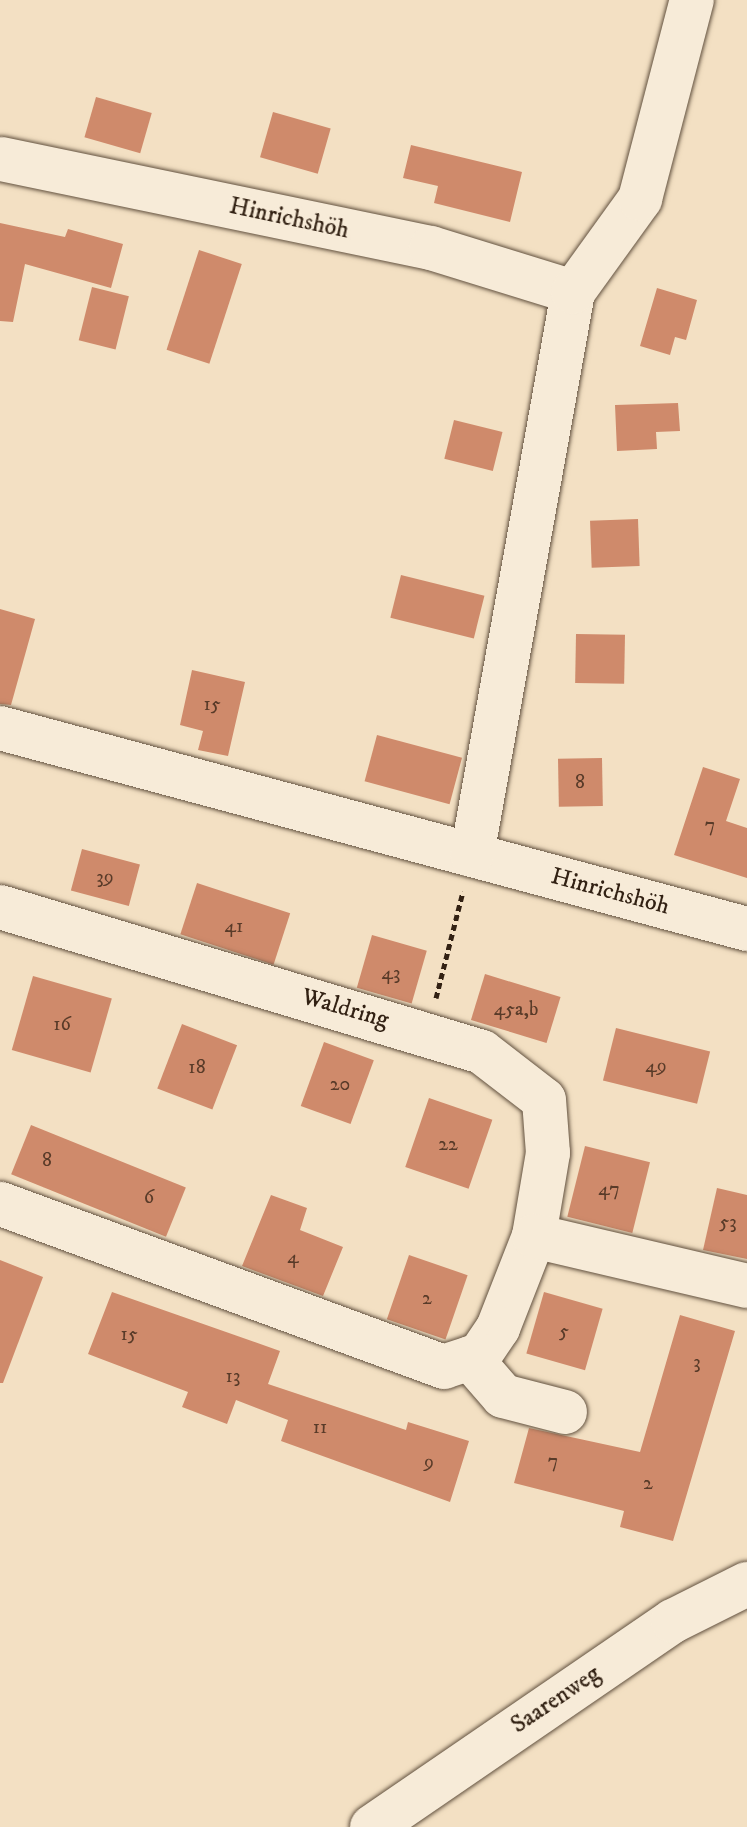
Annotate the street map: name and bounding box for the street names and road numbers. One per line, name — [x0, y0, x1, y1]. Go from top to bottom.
street label: Hinrichshöh — [227, 192, 351, 246]
street label: Hinrichshöh — [548, 862, 672, 922]
street label: Waldring — [298, 983, 392, 1035]
street label: Saarenweg — [506, 1660, 606, 1740]

